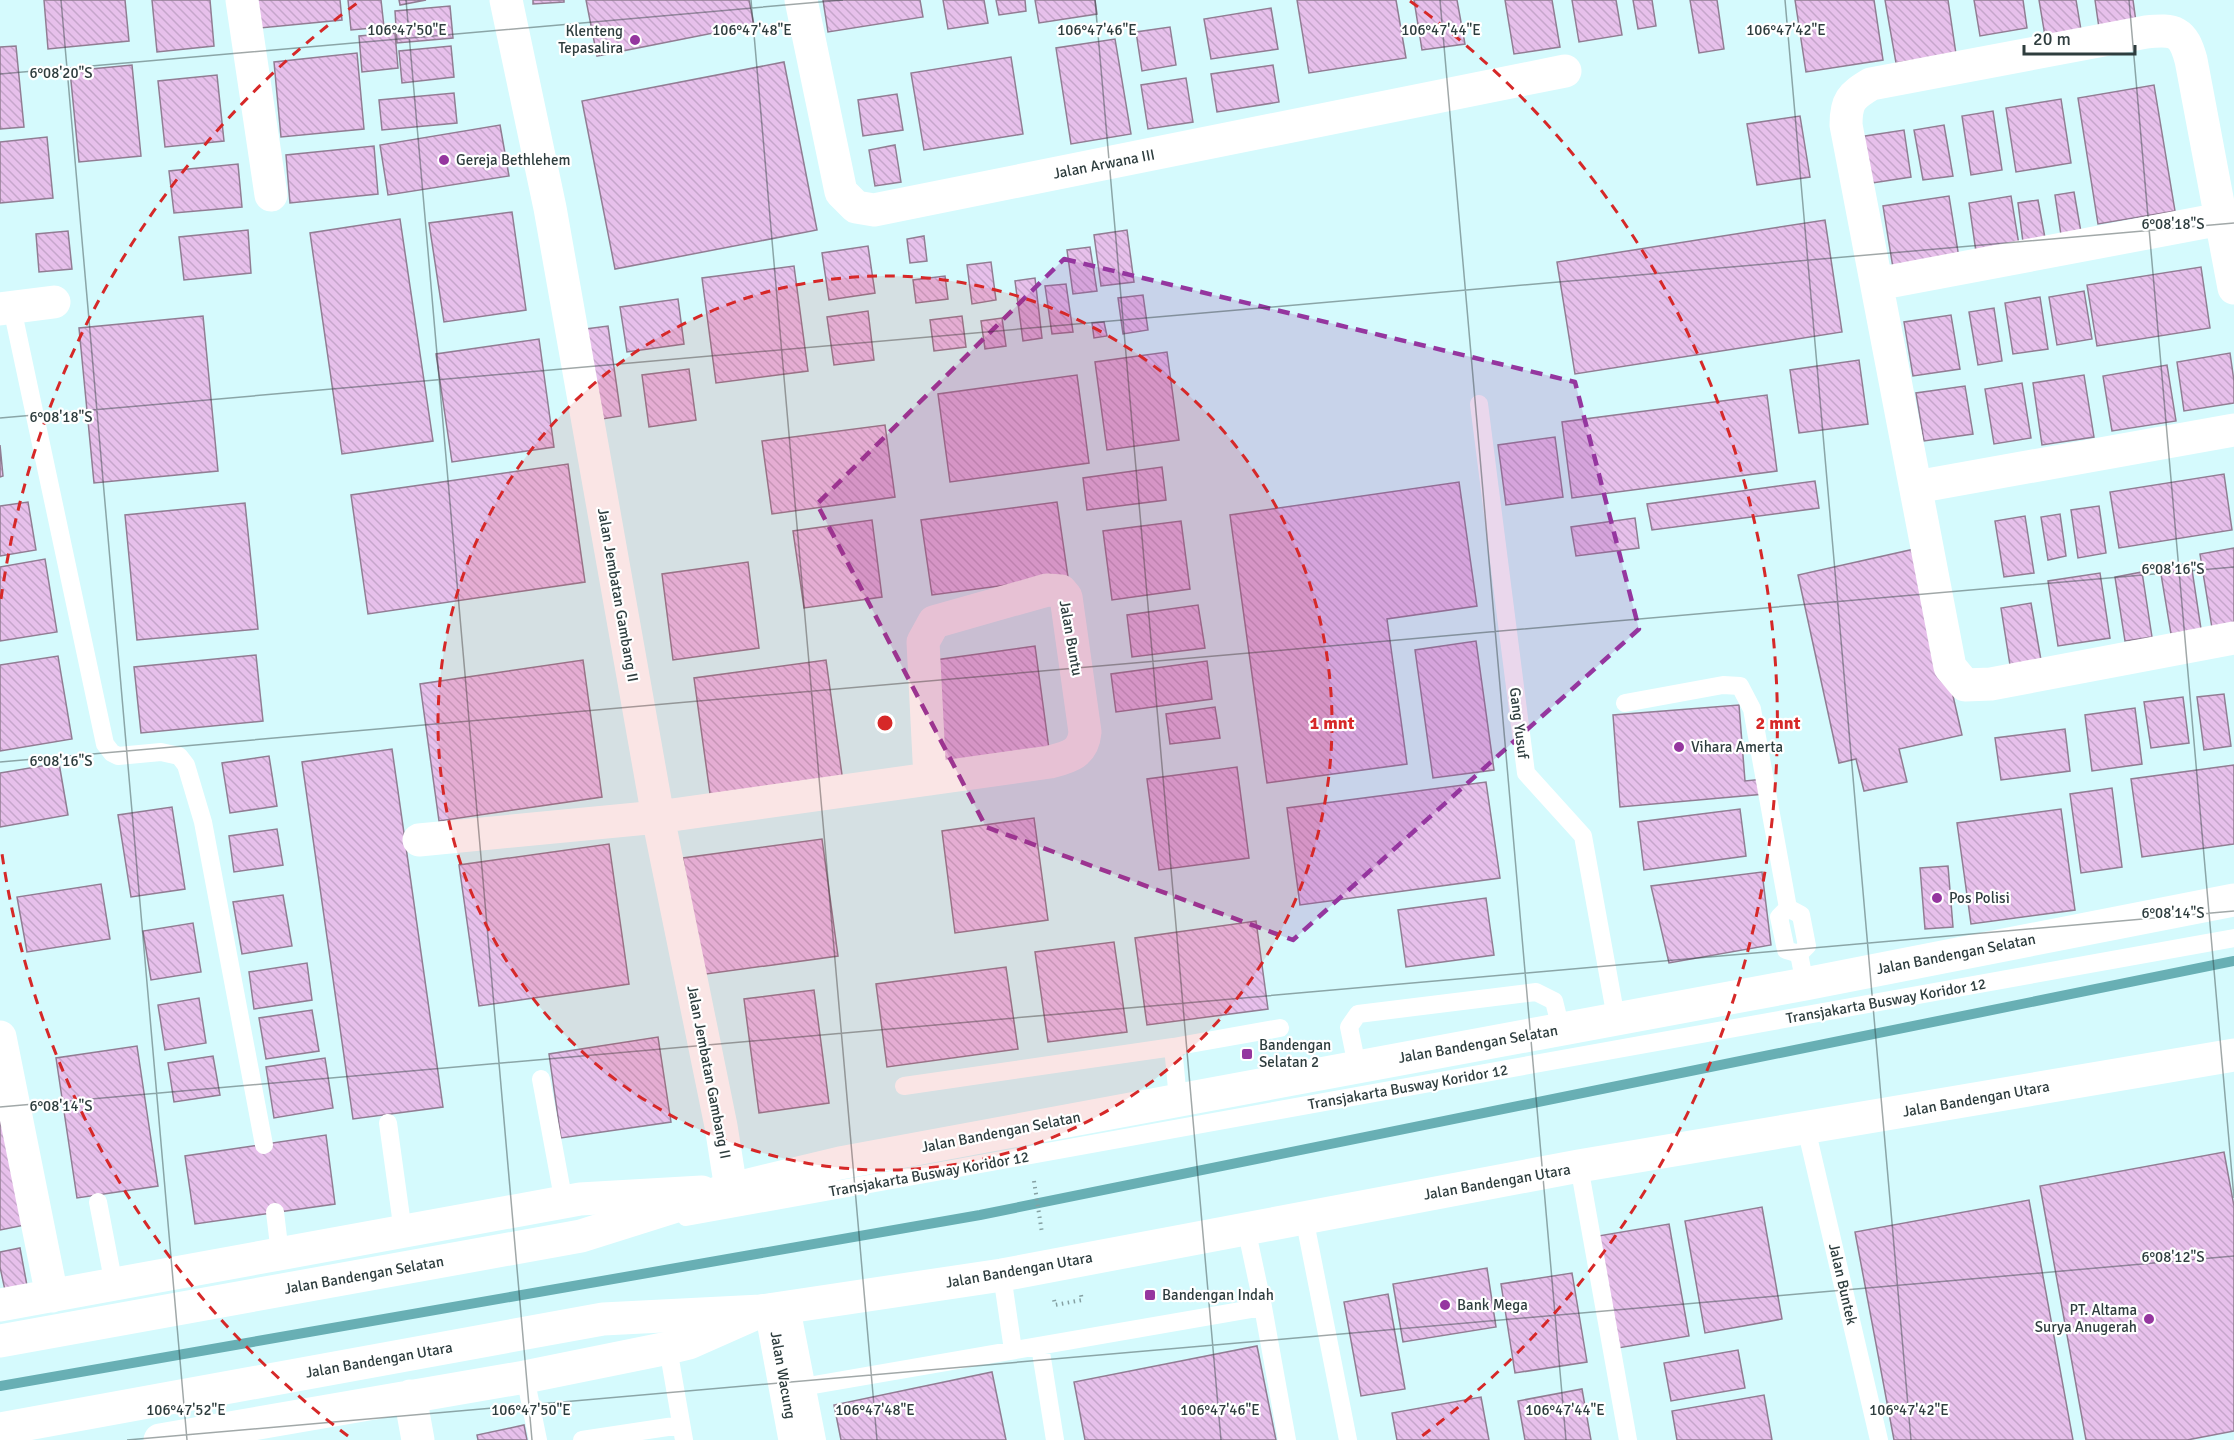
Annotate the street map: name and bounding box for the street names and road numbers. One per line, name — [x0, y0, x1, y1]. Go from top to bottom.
street label: Jalan Arwana III — [1052, 145, 1156, 183]
street label: Jalan Jembatan Gambang II — [594, 507, 642, 683]
street label: Jalan Buntu — [1056, 599, 1086, 677]
street label: Gang Yusuf — [1506, 686, 1532, 761]
street label: Jalan Bandengan Selatan — [1875, 930, 2037, 978]
street label: Transjakarta Busway Koridor 12 — [1785, 975, 1987, 1027]
street label: Jalan Jembatan Gambang II — [683, 984, 735, 1160]
street label: Jalan Bandengan Selatan — [1397, 1021, 1559, 1067]
street label: Transjakarta Busway Koridor 12 — [1307, 1061, 1509, 1113]
street label: Jalan Bandengan Utara — [1901, 1077, 2051, 1121]
street label: Jalan Bandengan Selatan — [920, 1108, 1082, 1156]
street label: Transjakarta Busway Koridor 12 — [828, 1148, 1030, 1200]
street label: Jalan Bandengan Utara — [1422, 1160, 1572, 1204]
street label: Jalan Buntek — [1825, 1242, 1861, 1327]
street label: Jalan Bandengan Utara — [944, 1248, 1094, 1292]
street label: Jalan Bandengan Selatan — [283, 1252, 445, 1298]
street label: Jalan Wacung — [766, 1330, 800, 1420]
street label: Jalan Bandengan Utara — [304, 1338, 454, 1382]

